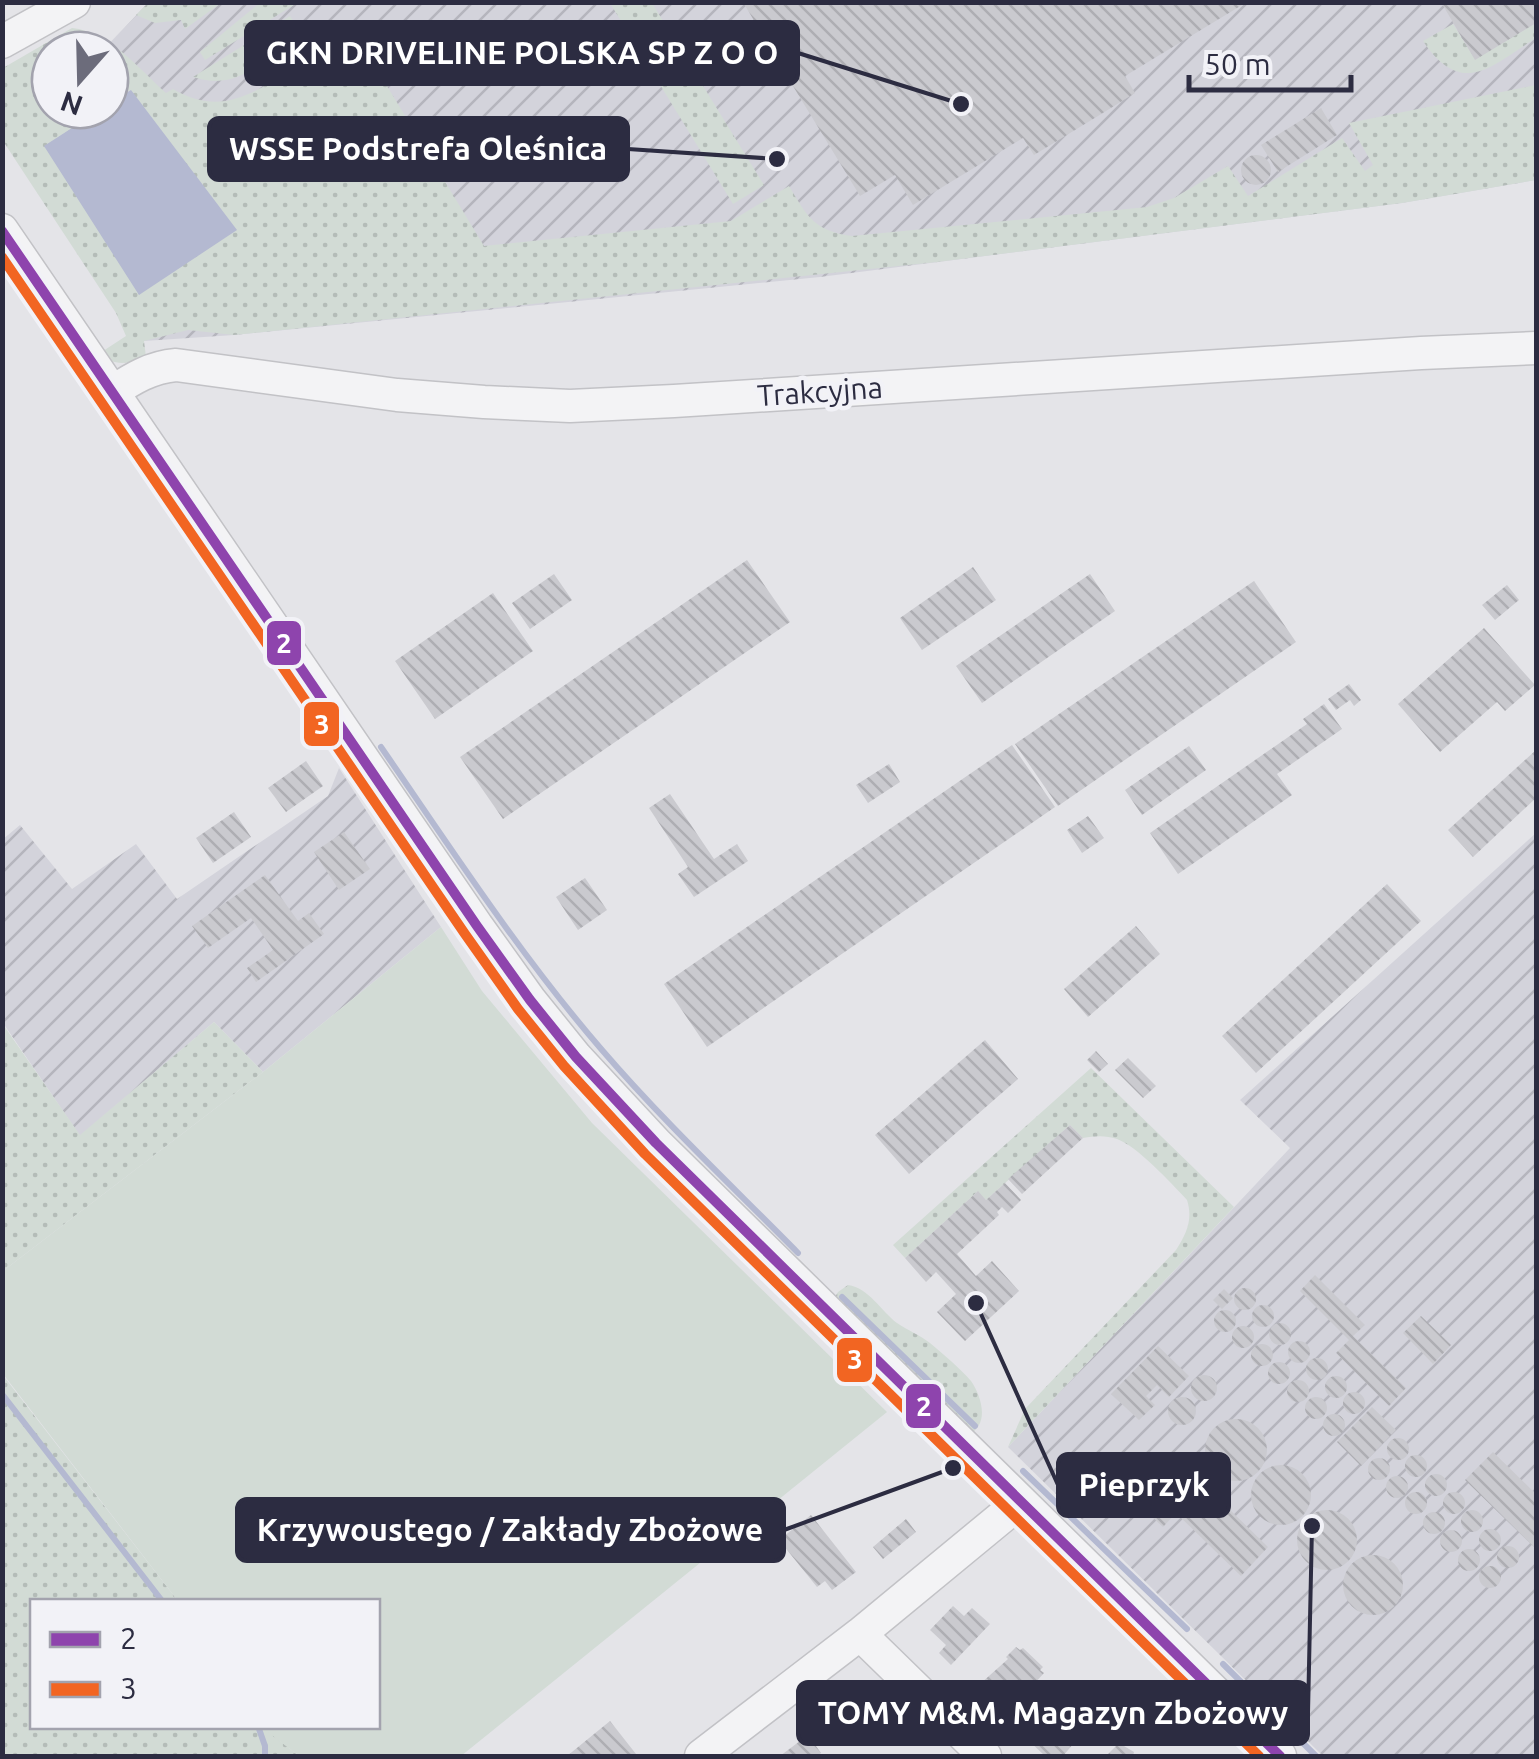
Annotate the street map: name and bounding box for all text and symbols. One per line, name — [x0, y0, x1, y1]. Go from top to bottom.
callout: GKN DRIVELINE POLSKA SP Z O O — [246, 22, 798, 84]
north arrow — [30, 30, 130, 130]
scale bar — [1189, 30, 1352, 92]
text: GKN DRIVELINE POLSKA SP Z O O — [266, 34, 778, 70]
text: 50 m — [1204, 47, 1271, 81]
text: N — [56, 86, 86, 122]
callout: WSSE Podstrefa Oleśnica — [209, 118, 628, 180]
text: WSSE Podstrefa Oleśnica — [229, 130, 607, 166]
street label: Trakcyjna — [756, 370, 884, 412]
line badge: 2 — [265, 619, 303, 667]
text: 2 — [276, 627, 292, 658]
line badge: 3 — [302, 700, 341, 748]
text: 3 — [314, 708, 330, 739]
line badge: 3 — [835, 1336, 874, 1384]
text: 3 — [847, 1343, 863, 1374]
line badge: 2 — [904, 1382, 943, 1430]
text: 2 — [916, 1390, 932, 1421]
callout: Pieprzyk — [1058, 1454, 1229, 1516]
text: Pieprzyk — [1078, 1466, 1210, 1502]
callout: Krzywoustego / Zakłady Zbożowe — [237, 1499, 784, 1561]
text: Krzywoustego / Zakłady Zbożowe — [257, 1511, 763, 1547]
legend — [30, 1599, 380, 1729]
text: 2 — [120, 1621, 137, 1655]
text: 3 — [120, 1671, 137, 1705]
callout: TOMY M&M. Magazyn Zbożowy — [798, 1682, 1308, 1744]
text: TOMY M&M. Magazyn Zbożowy — [818, 1694, 1288, 1730]

